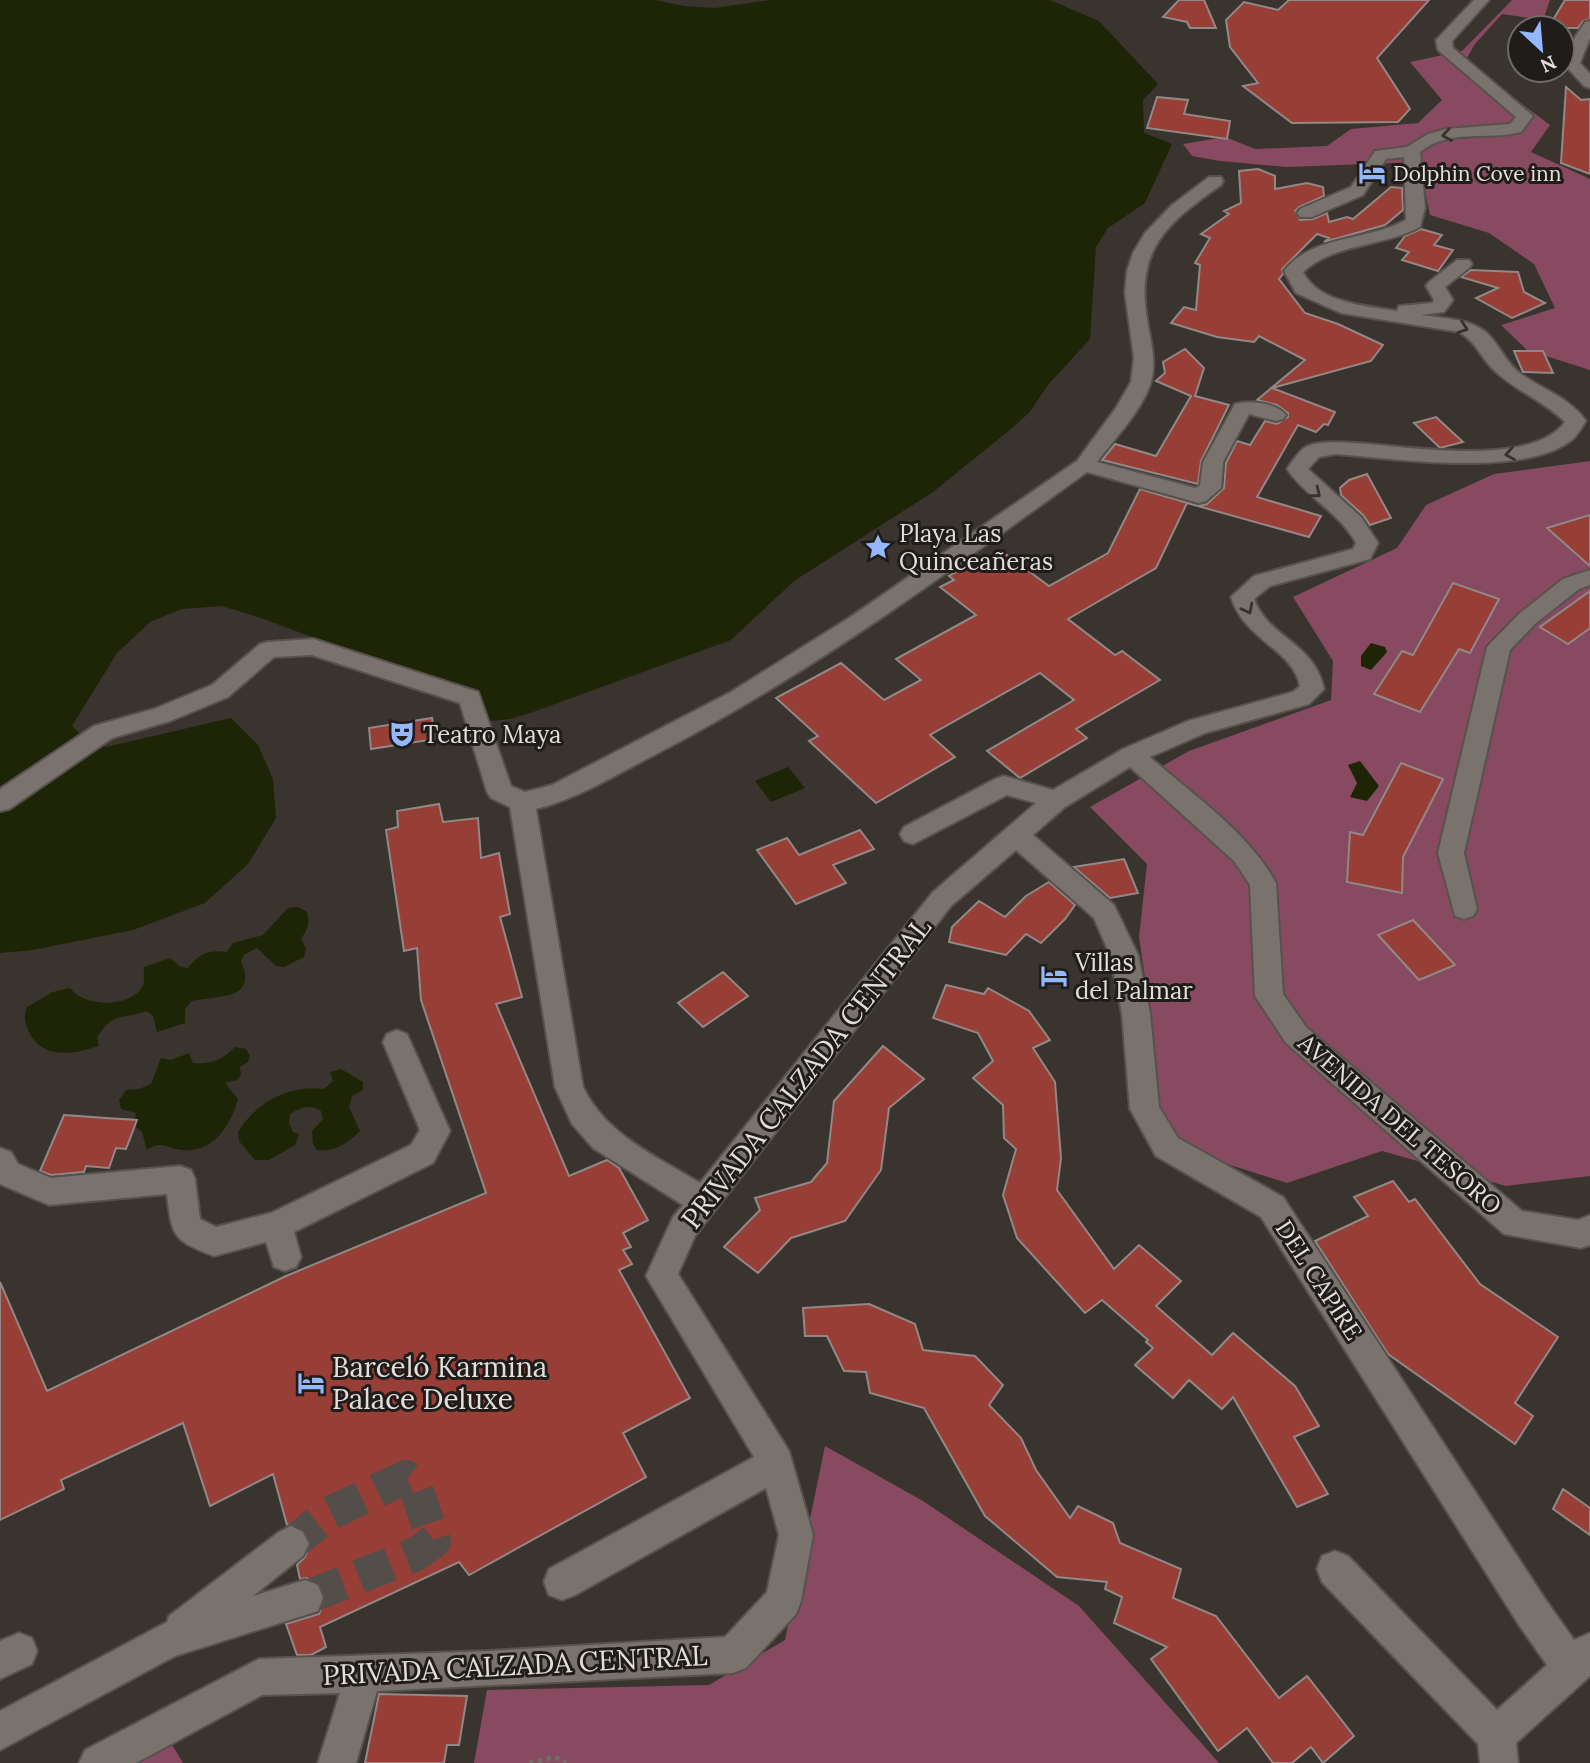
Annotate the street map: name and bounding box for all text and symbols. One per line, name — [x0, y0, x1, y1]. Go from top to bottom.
north arrow — [1506, 14, 1576, 84]
text: N — [1536, 50, 1560, 78]
one-way arrow — [1441, 126, 1453, 141]
hotel icon: Dolphin Cove inn — [1357, 158, 1387, 188]
place label: Dolphin Cove inn — [1393, 160, 1562, 187]
one-way arrow — [1456, 320, 1468, 334]
one-way arrow — [1504, 446, 1516, 461]
one-way arrow — [1308, 484, 1320, 497]
place label: Playa Las Quinceañeras — [899, 518, 1053, 577]
place icon: Playa Las Quinceañeras — [863, 532, 893, 562]
one-way arrow — [1239, 601, 1253, 614]
theatre icon: Teatro Maya — [387, 719, 417, 749]
place label: Teatro Maya — [423, 719, 561, 750]
street label: PRIVADA CALZADA CENTRAL — [673, 910, 939, 1236]
place label: Villas del Palmar — [1074, 947, 1193, 1006]
hotel icon: Villas del Palmar — [1039, 961, 1069, 991]
street label: AVENIDA DEL TESORO — [1291, 1027, 1508, 1221]
street label: DEL CAPIRE — [1269, 1214, 1369, 1346]
place label: Barceló Karmina Palace Deluxe — [332, 1349, 547, 1417]
hotel icon: Barceló Karmina Palace Deluxe — [296, 1368, 326, 1398]
street label: PRIVADA CALZADA CENTRAL — [322, 1637, 708, 1693]

